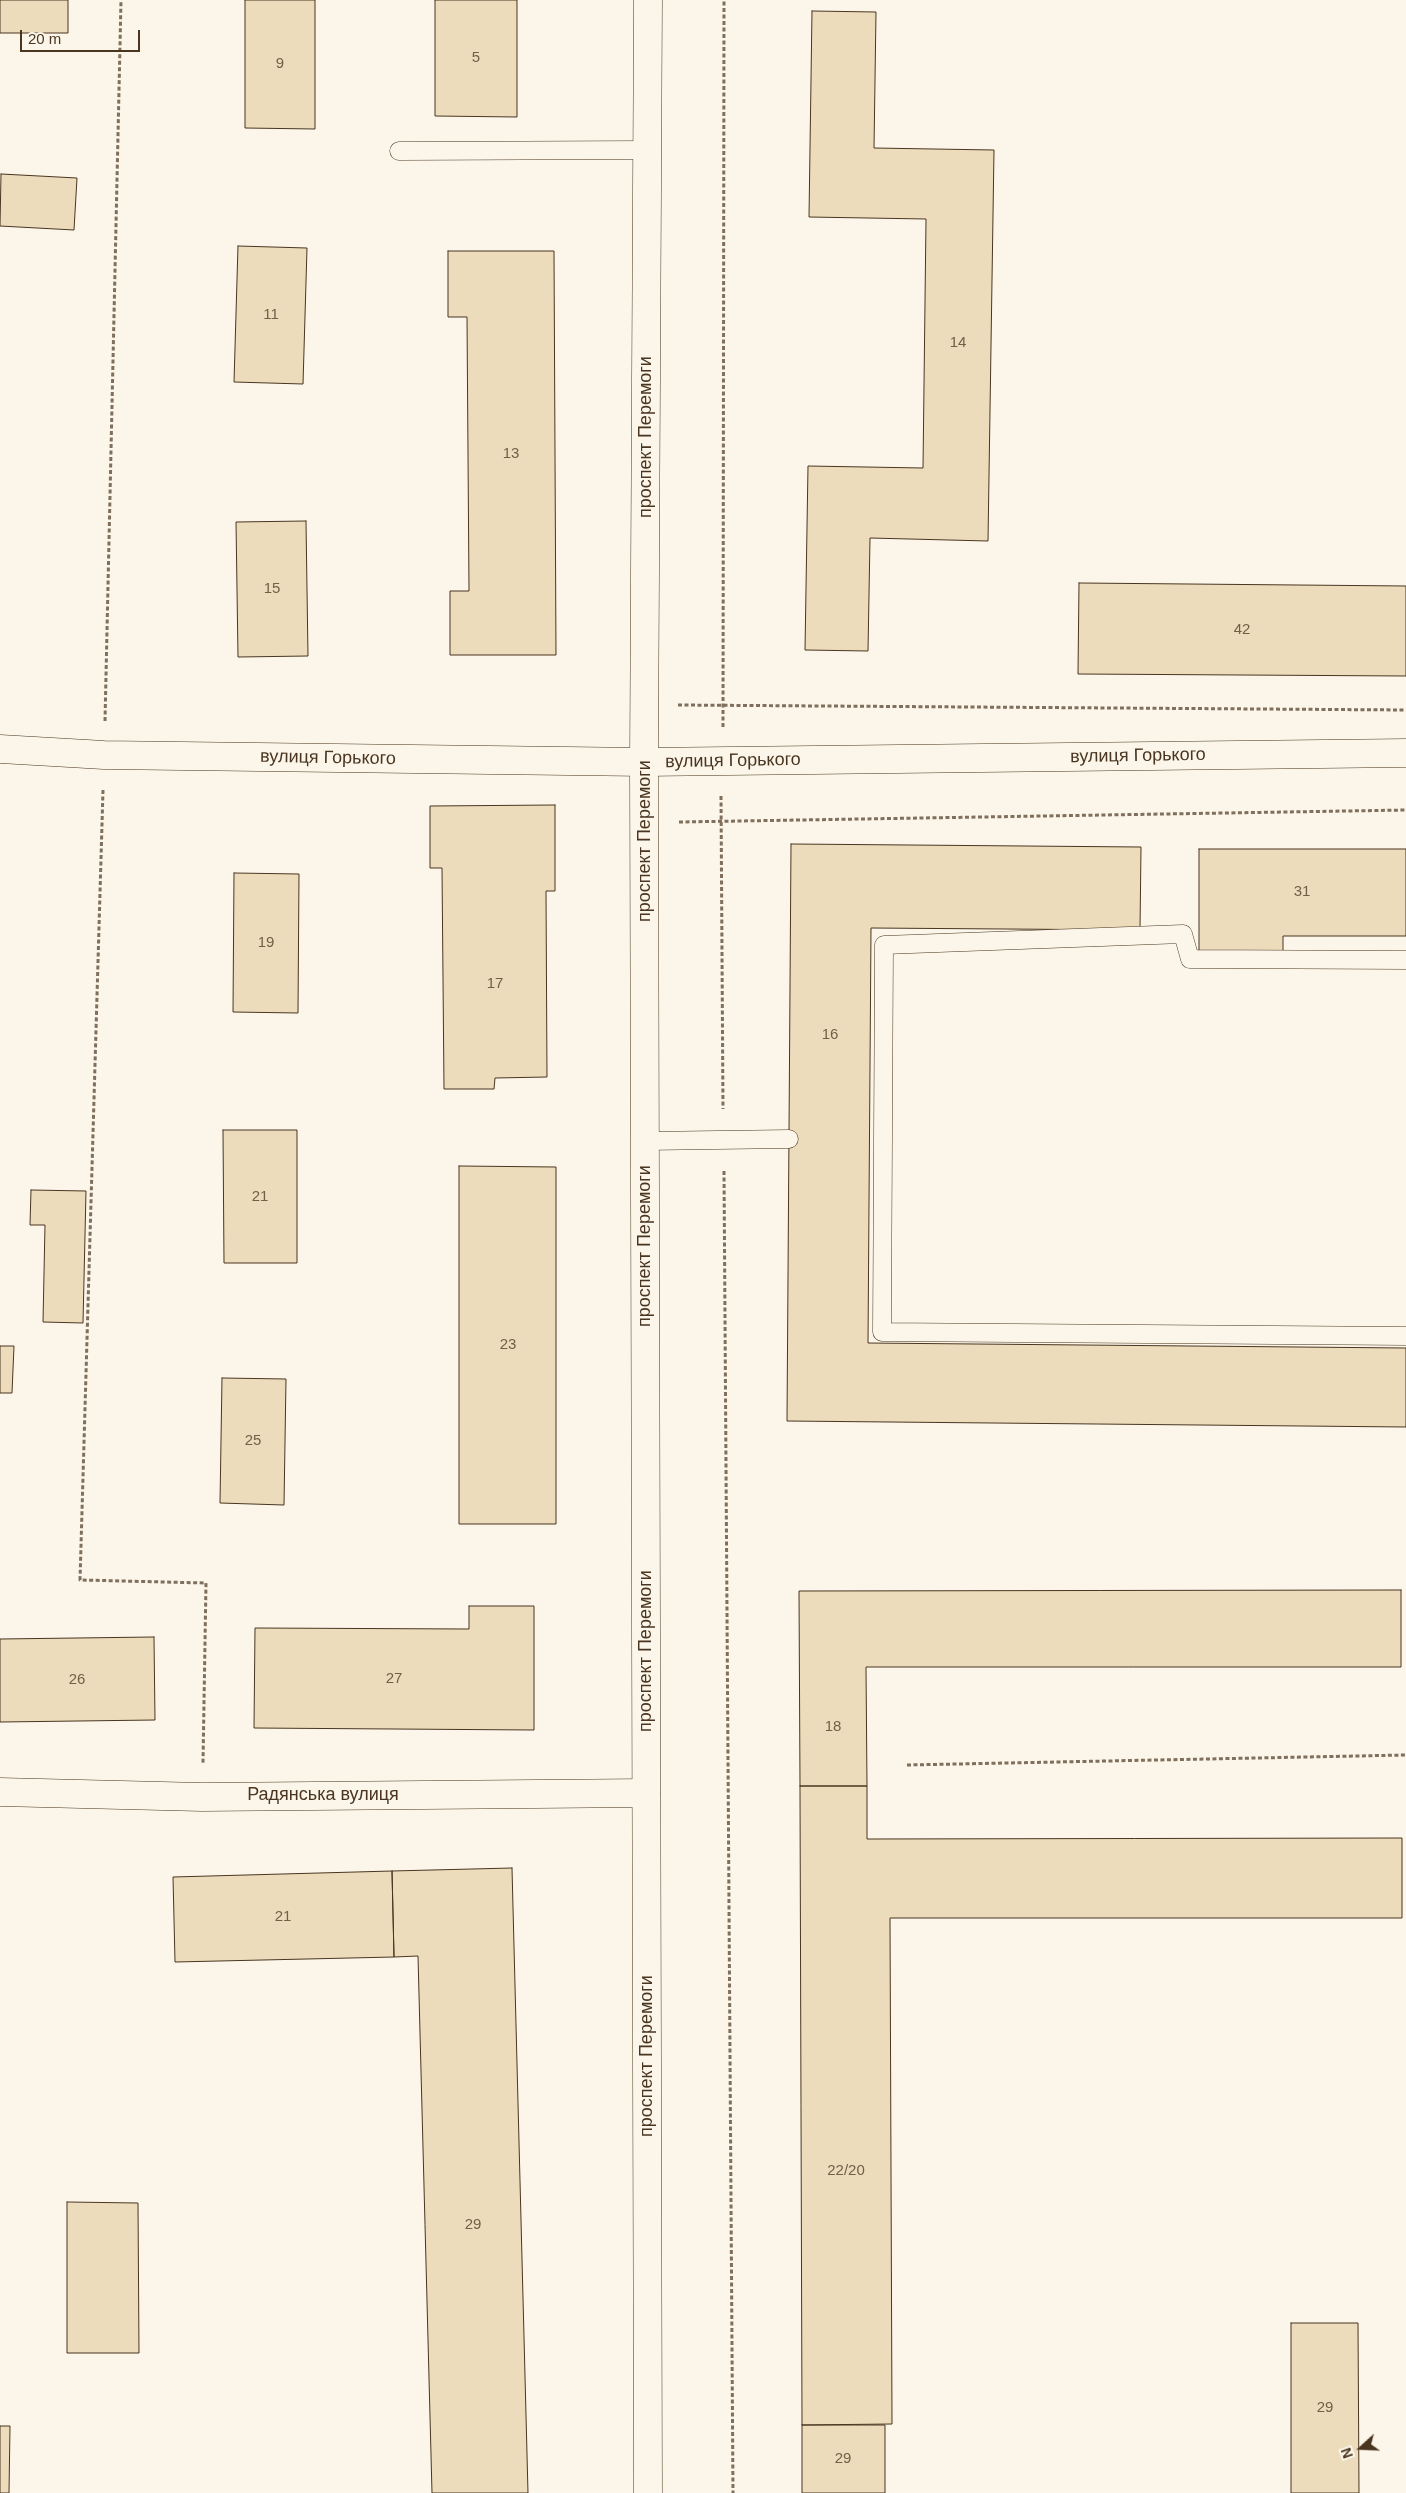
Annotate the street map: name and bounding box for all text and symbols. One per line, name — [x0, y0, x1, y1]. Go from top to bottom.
scale bar — [22, 20, 142, 52]
text: 20 m — [28, 30, 61, 47]
house number: 5 — [472, 49, 480, 67]
house number: 9 — [276, 55, 284, 73]
house number: 11 — [263, 306, 279, 324]
house number: 14 — [950, 334, 966, 352]
street label: проспект Перемоги — [635, 356, 657, 518]
house number: 13 — [503, 445, 519, 463]
house number: 15 — [264, 580, 280, 598]
house number: 42 — [1234, 621, 1250, 639]
street label: вулиця Горького — [1070, 744, 1206, 768]
street label: вулиця Горького — [260, 746, 396, 770]
street label: вулиця Горького — [665, 749, 801, 773]
street label: проспект Перемоги — [634, 760, 656, 922]
house number: 31 — [1294, 883, 1310, 901]
house number: 19 — [258, 934, 274, 952]
house number: 17 — [487, 975, 503, 993]
house number: 16 — [822, 1026, 838, 1044]
street label: проспект Перемоги — [634, 1165, 656, 1327]
house number: 21 — [252, 1188, 268, 1206]
house number: 23 — [500, 1336, 516, 1354]
house number: 25 — [245, 1432, 261, 1450]
street label: проспект Перемоги — [635, 1570, 657, 1732]
house number: 27 — [386, 1670, 402, 1688]
house number: 26 — [69, 1671, 85, 1689]
house number: 18 — [825, 1718, 841, 1736]
street label: Радянська вулиця — [247, 1784, 399, 1806]
house number: 21 — [275, 1908, 291, 1926]
street label: проспект Перемоги — [636, 1975, 658, 2137]
house number: 22/20 — [827, 2162, 865, 2180]
house number: 29 — [465, 2216, 481, 2234]
house number: 29 — [1317, 2399, 1333, 2417]
north arrow — [1336, 2423, 1386, 2473]
text: N — [1338, 2446, 1356, 2461]
house number: 29 — [835, 2450, 851, 2468]

